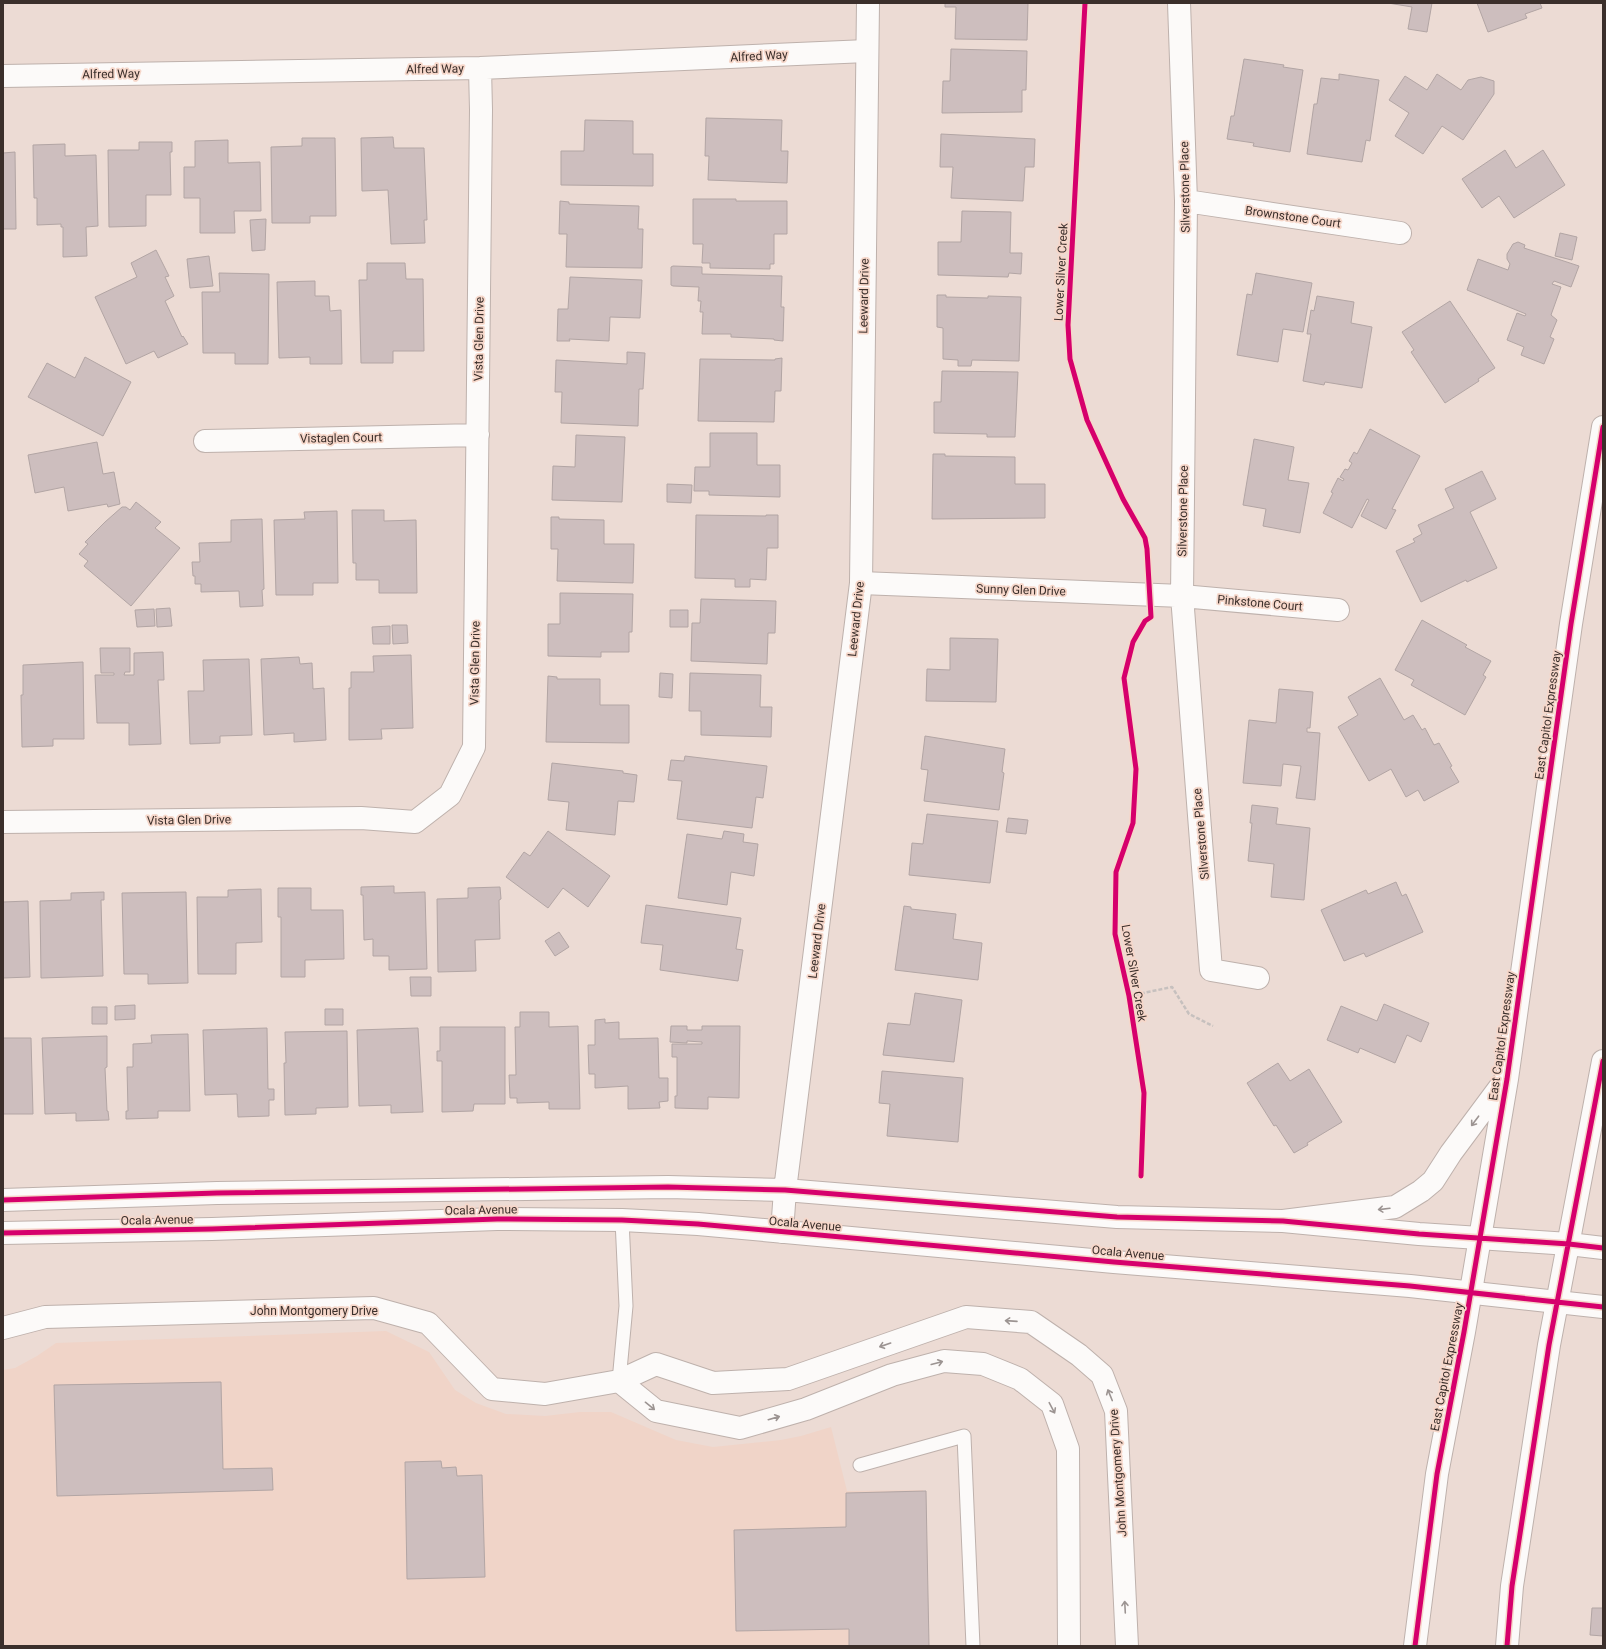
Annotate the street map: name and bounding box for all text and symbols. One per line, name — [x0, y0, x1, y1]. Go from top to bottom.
street label: Alfred Way — [730, 47, 788, 64]
street label: Alfred Way — [406, 61, 464, 77]
street label: Alfred Way — [82, 66, 140, 82]
street label: Silverstone Place — [1177, 141, 1193, 233]
street label: Brownstone Court — [1244, 203, 1342, 231]
street label: Lower Silver Creek — [1051, 222, 1071, 322]
street label: Leeward Drive — [856, 258, 872, 334]
street label: Vista Glen Drive — [471, 297, 487, 381]
street label: Vistaglen Court — [300, 430, 382, 446]
street label: Silverstone Place — [1175, 465, 1191, 557]
street label: Leeward Drive — [845, 581, 867, 657]
street label: Sunny Glen Drive — [976, 581, 1066, 599]
street label: Pinkstone Court — [1217, 592, 1303, 614]
street label: Vista Glen Drive — [467, 621, 483, 705]
street label: East Capitol Expressway — [1532, 649, 1564, 781]
street label: Silverstone Place — [1190, 788, 1212, 880]
street label: Vista Glen Drive — [147, 812, 231, 828]
street label: Leeward Drive — [805, 903, 829, 979]
street label: Lower Silver Creek — [1119, 923, 1150, 1024]
street label: East Capitol Expressway — [1486, 970, 1518, 1102]
one-way arrow — [1471, 1116, 1479, 1127]
street label: Ocala Avenue — [445, 1202, 517, 1218]
one-way arrow — [1378, 1205, 1391, 1213]
street label: Ocala Avenue — [121, 1212, 193, 1228]
street label: Ocala Avenue — [768, 1214, 842, 1234]
street label: Ocala Avenue — [1091, 1243, 1165, 1263]
street label: East Capitol Expressway — [1428, 1301, 1466, 1432]
street label: John Montgomery Drive — [250, 1304, 378, 1318]
one-way arrow — [1005, 1317, 1018, 1324]
one-way arrow — [880, 1342, 892, 1350]
one-way arrow — [930, 1359, 943, 1366]
one-way arrow — [1105, 1389, 1113, 1401]
one-way arrow — [644, 1401, 655, 1410]
one-way arrow — [1049, 1402, 1056, 1414]
street label: John Montgomery Drive — [1107, 1409, 1129, 1537]
one-way arrow — [768, 1414, 781, 1421]
one-way arrow — [1122, 1601, 1129, 1614]

